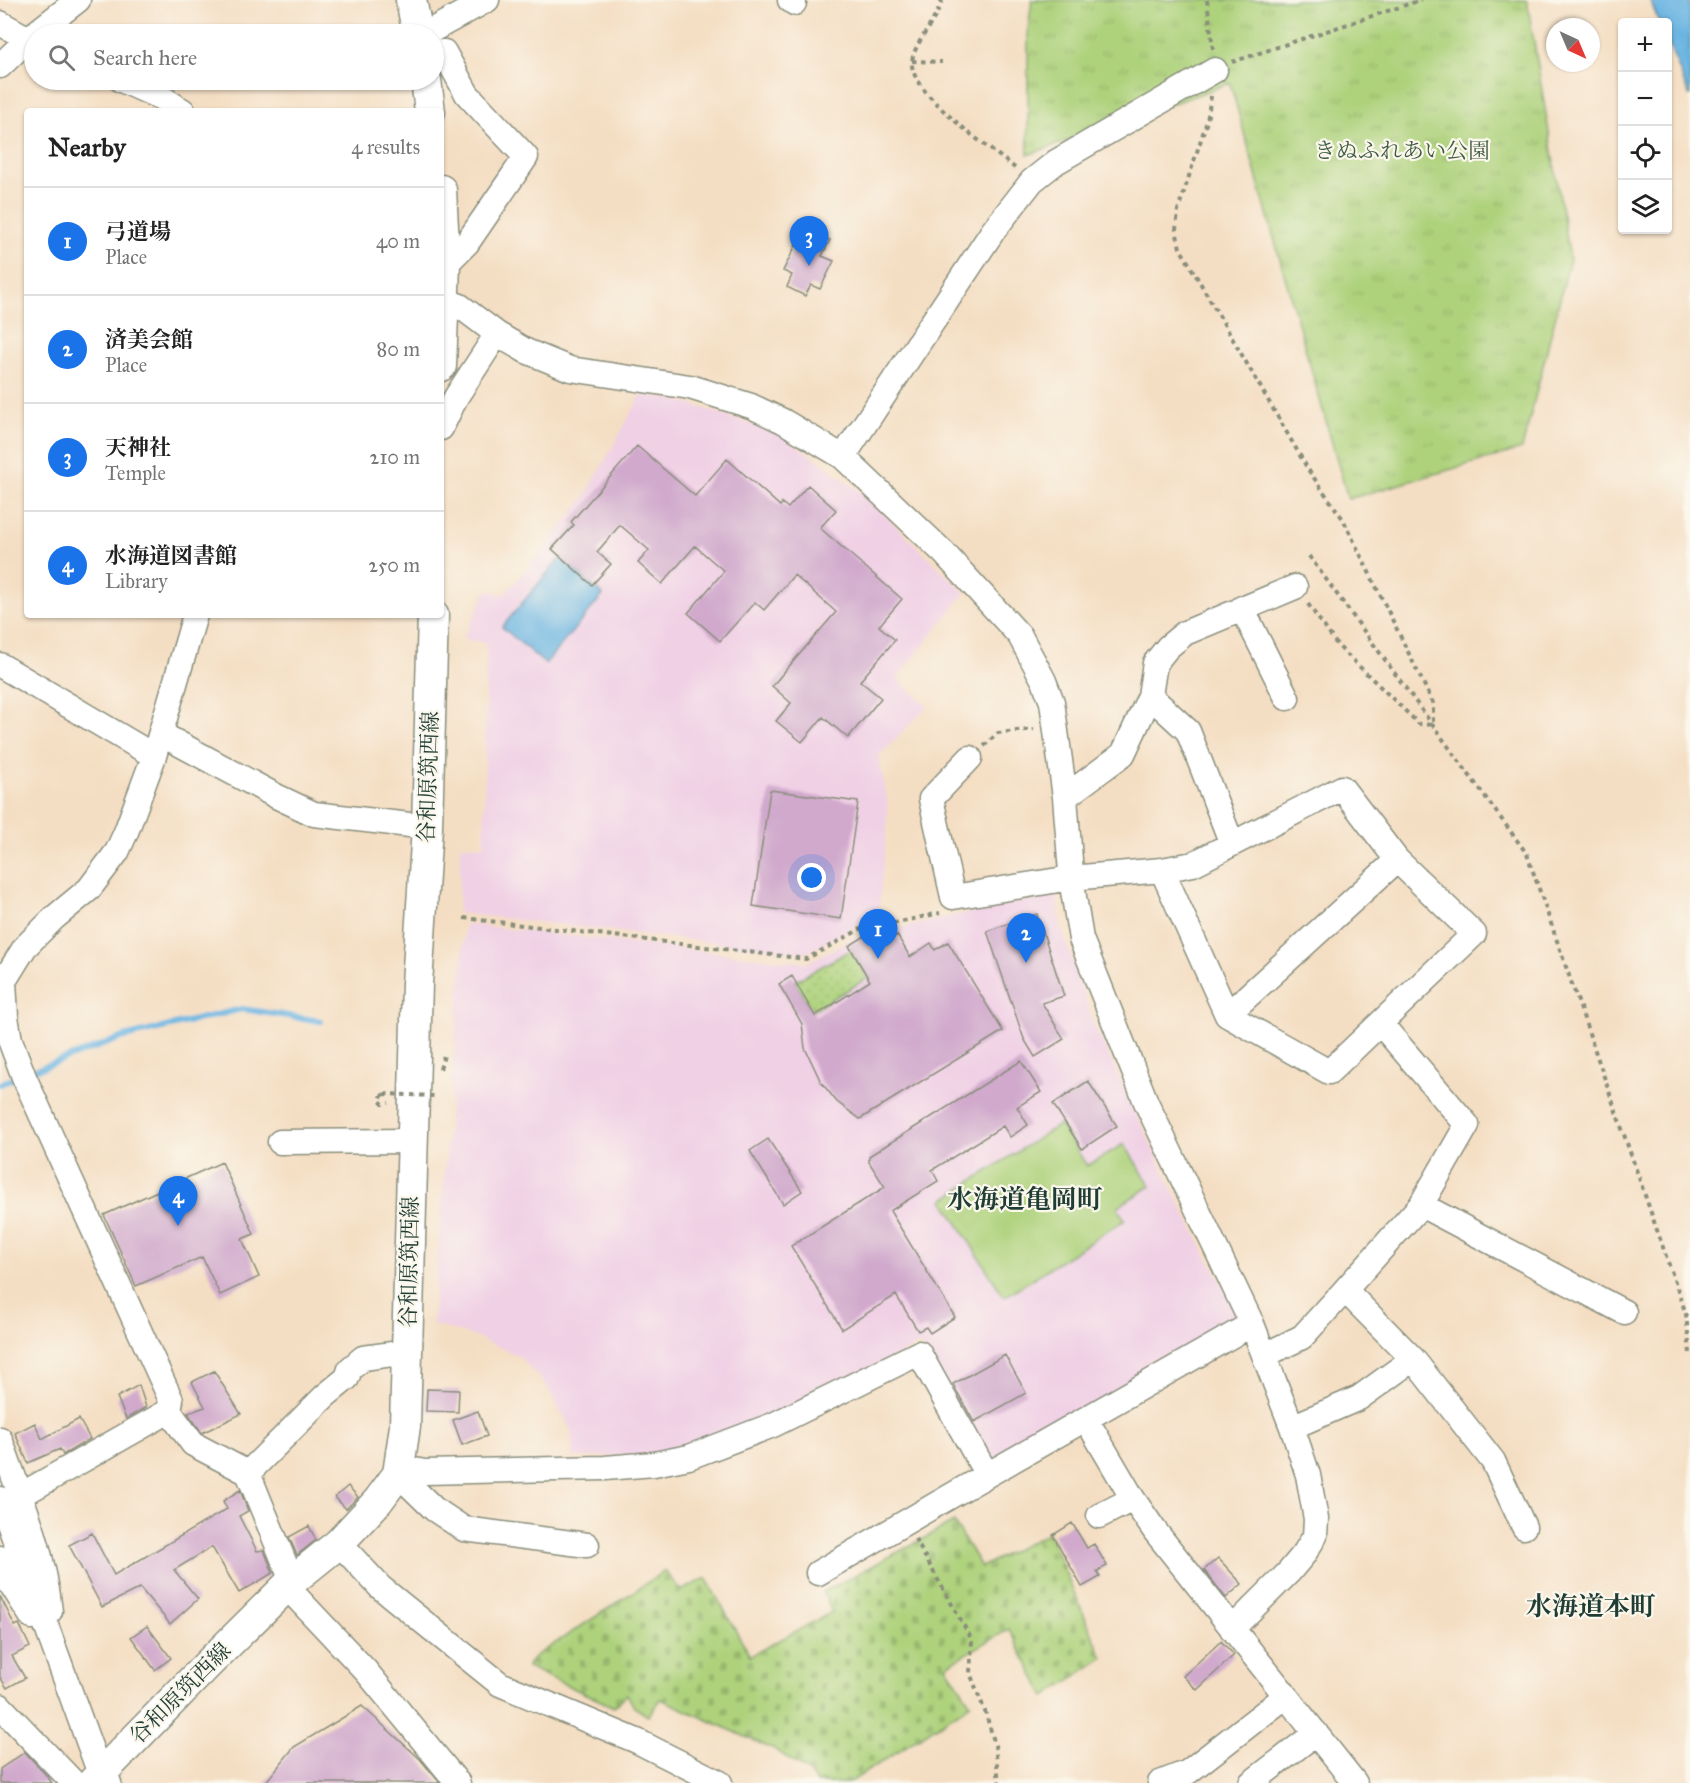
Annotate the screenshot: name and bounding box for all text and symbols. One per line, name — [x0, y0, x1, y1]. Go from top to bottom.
north arrow — [1546, 18, 1600, 72]
map controls — [1618, 18, 1672, 234]
button: + — [1618, 18, 1672, 72]
search box — [24, 24, 444, 90]
icon: search — [45, 41, 78, 74]
text: Search here — [93, 44, 197, 71]
button: − — [1618, 72, 1672, 126]
button: locate — [1618, 126, 1672, 180]
text: Nearby — [48, 131, 126, 163]
text: 4 results — [351, 135, 420, 159]
park label: きぬふれあい公園 — [1314, 137, 1490, 164]
button: layers — [1618, 180, 1672, 234]
pin: 3 — [790, 216, 828, 266]
text: 弓道場 — [105, 218, 171, 245]
text: 1 — [64, 229, 71, 253]
text: 40 m — [376, 229, 420, 253]
text: Place — [105, 245, 147, 269]
text: 済美会館 — [105, 326, 193, 353]
text: 2 — [63, 337, 72, 361]
text: 80 m — [377, 337, 420, 361]
text: Place — [105, 353, 147, 377]
text: 天神社 — [105, 434, 171, 461]
text: 3 — [64, 445, 72, 469]
text: 210 m — [370, 445, 420, 469]
text: Temple — [105, 461, 166, 485]
text: 水海道図書館 — [105, 542, 237, 569]
text: 4 — [62, 553, 73, 577]
text: 250 m — [368, 553, 420, 577]
text: Library — [105, 569, 168, 593]
street label: 谷和原筑西線 — [412, 711, 444, 843]
your location — [797, 863, 826, 892]
pin: 1 — [858, 910, 898, 959]
pin: 2 — [1006, 914, 1046, 963]
pin: 4 — [158, 1176, 198, 1226]
district label: 水海道亀岡町 — [947, 1183, 1103, 1215]
street label: 谷和原筑西線 — [394, 1196, 424, 1328]
district label: 水海道本町 — [1526, 1590, 1656, 1622]
street label: 谷和原筑西線 — [124, 1637, 236, 1749]

